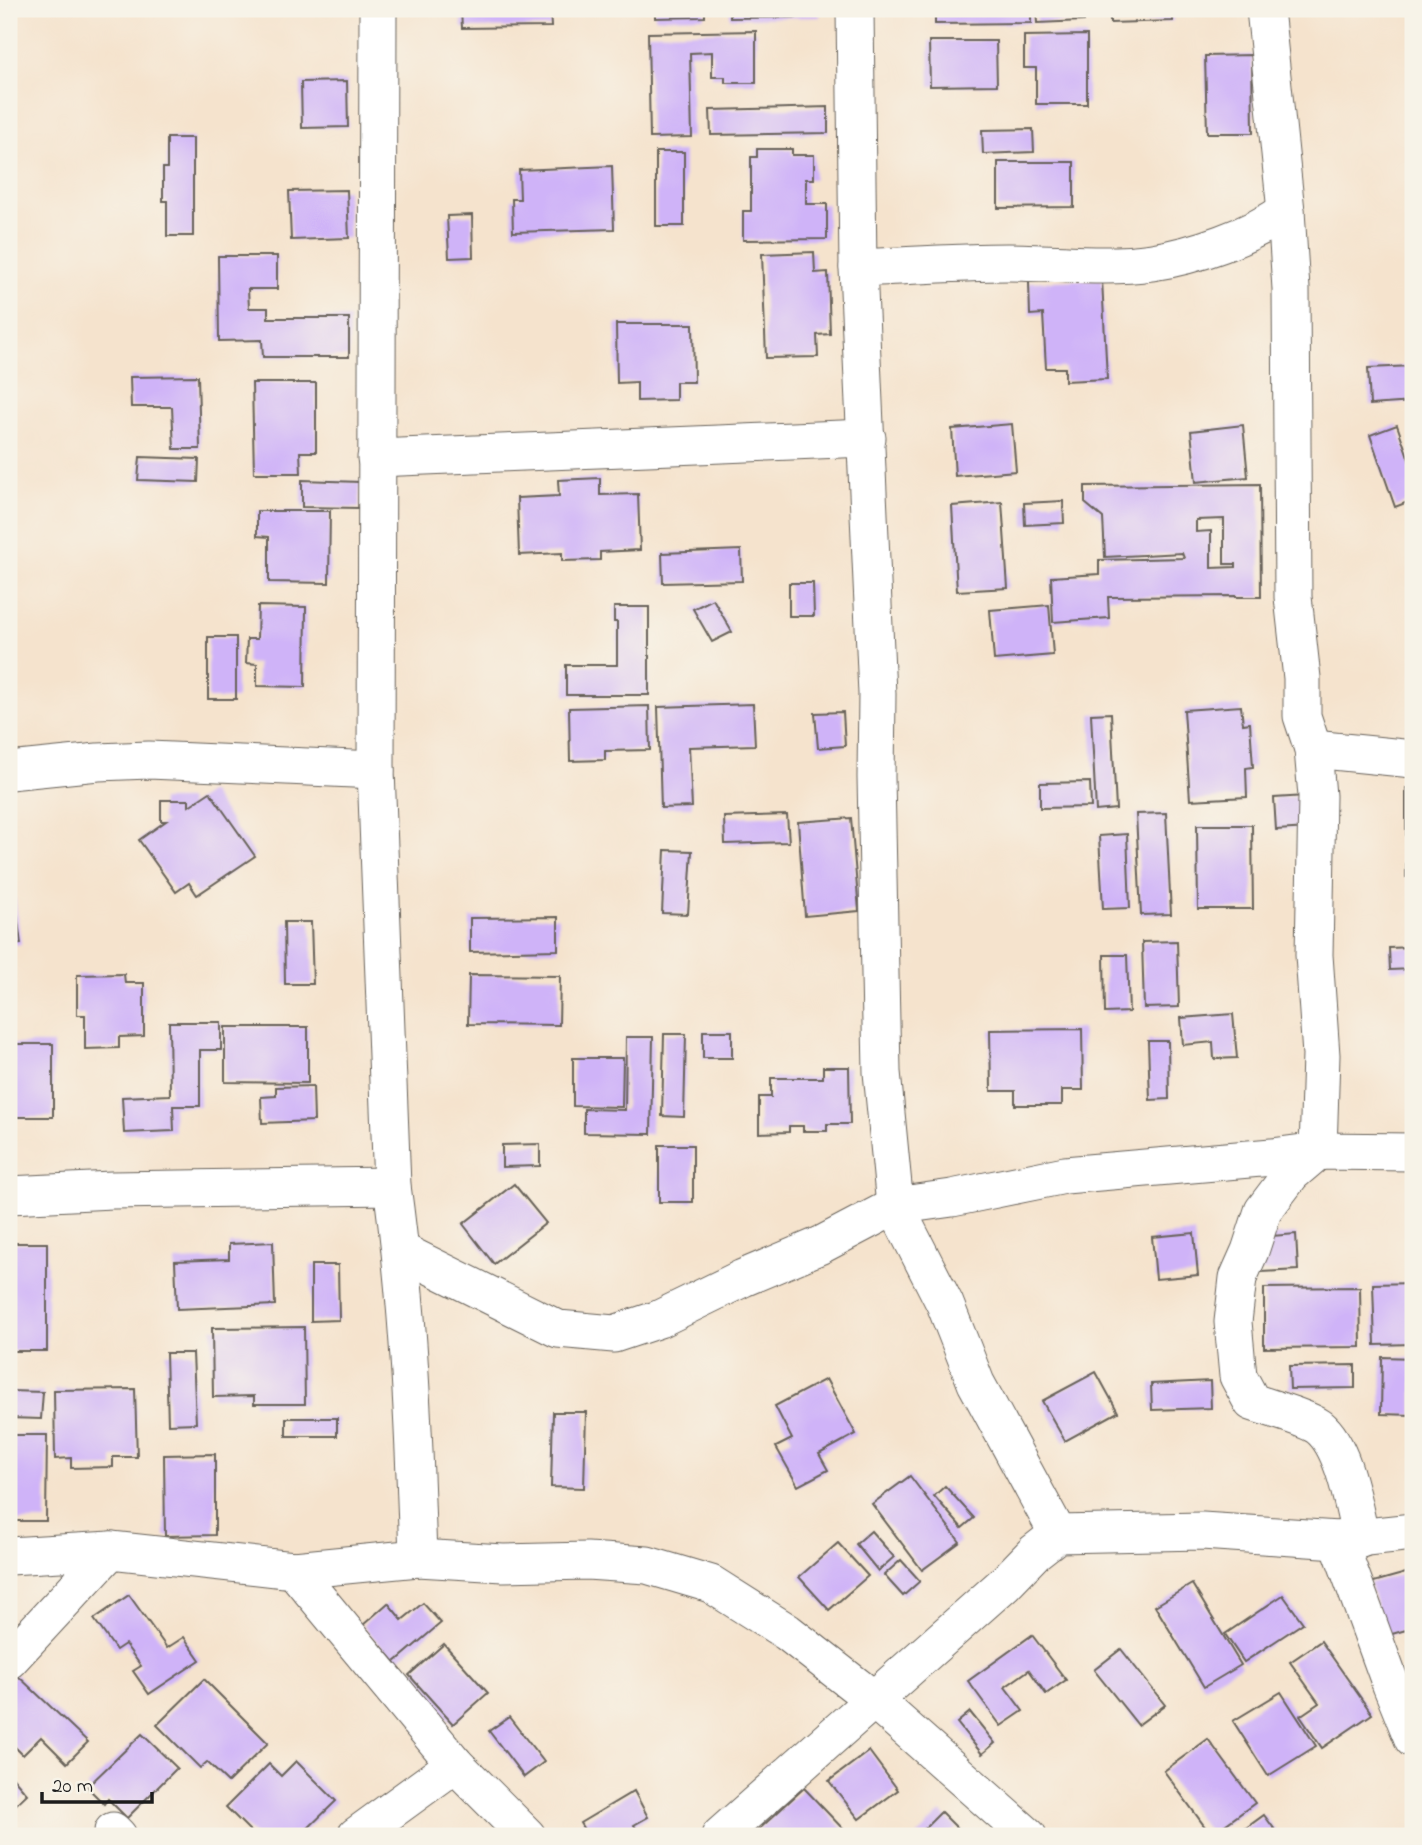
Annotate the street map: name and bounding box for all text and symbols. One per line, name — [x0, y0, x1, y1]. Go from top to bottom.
scale bar — [42, 1761, 152, 1805]
text: 20 m — [52, 1772, 93, 1802]

